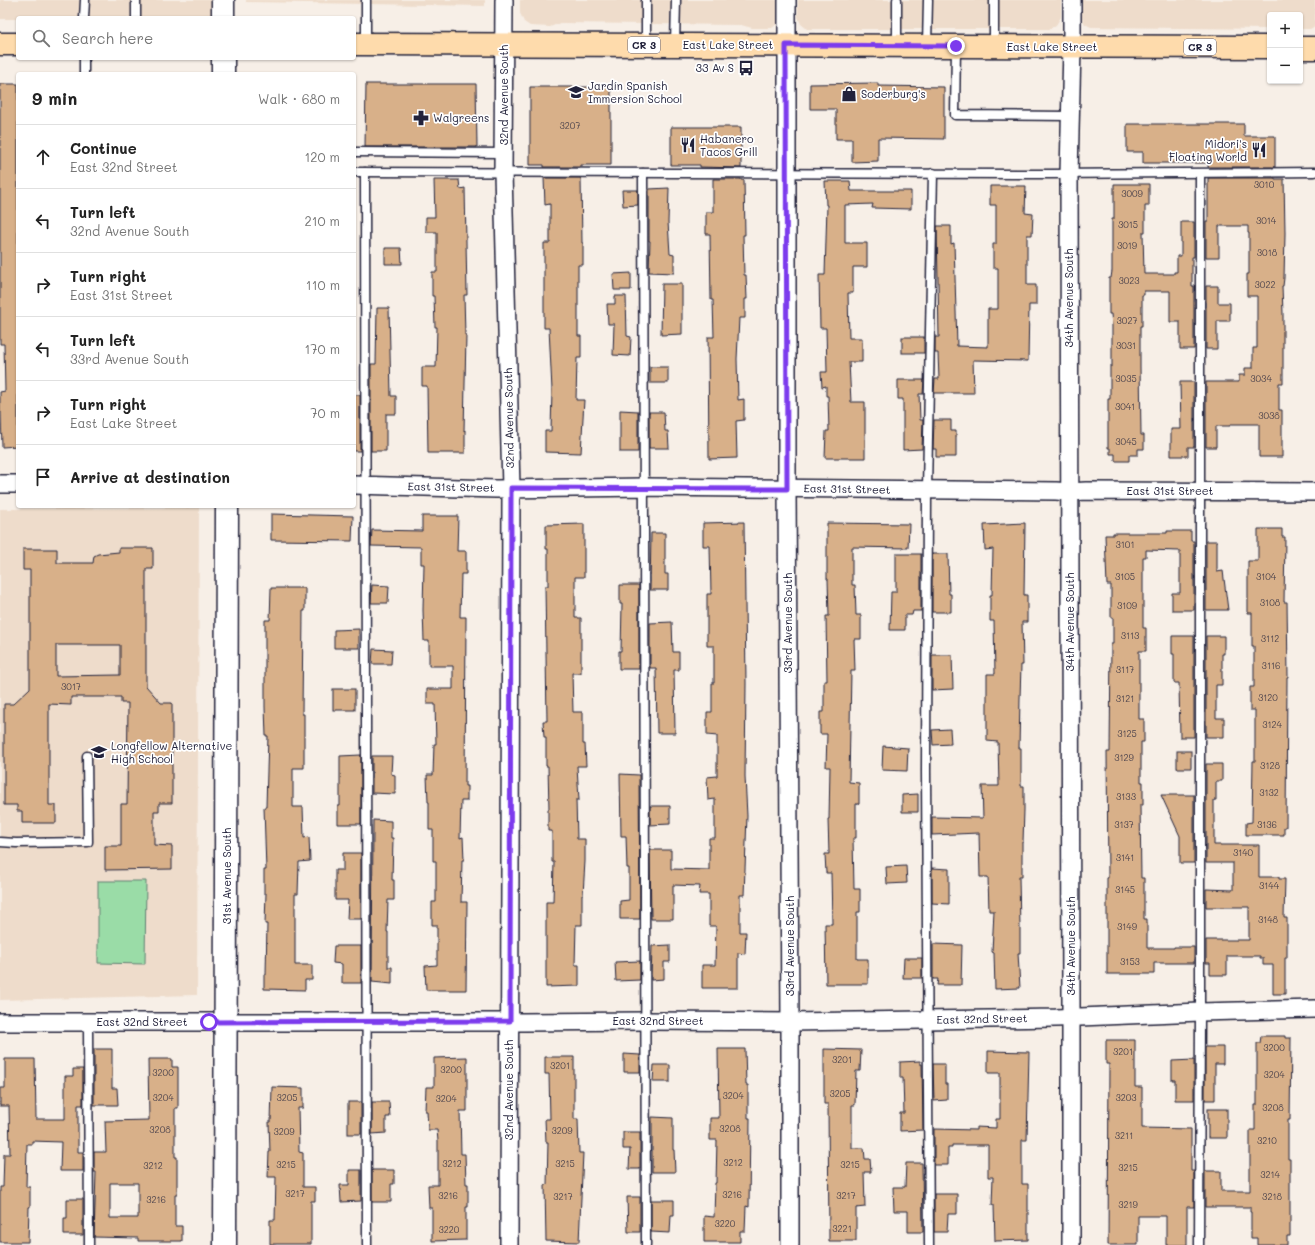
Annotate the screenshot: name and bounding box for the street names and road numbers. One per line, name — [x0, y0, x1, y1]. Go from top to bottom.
road number: CR 3 — [628, 37, 660, 53]
street label: East Lake Street — [683, 37, 773, 52]
street label: East Lake Street — [1007, 39, 1097, 54]
road number: CR 3 — [1184, 39, 1216, 55]
street label: 32nd Avenue South — [496, 45, 511, 145]
street label: 34th Avenue South — [1061, 249, 1076, 347]
street label: 32nd Avenue South — [500, 368, 517, 468]
street label: East 31st Street — [407, 478, 495, 495]
street label: East 31st Street — [803, 480, 891, 497]
street label: East 31st Street — [1127, 483, 1214, 498]
street label: 33rd Avenue South — [780, 573, 795, 673]
street label: 34th Avenue South — [1062, 573, 1077, 671]
street label: 31st Avenue South — [219, 828, 234, 924]
street label: 33rd Avenue South — [782, 896, 797, 996]
street label: 34th Avenue South — [1063, 897, 1078, 995]
street label: East 32nd Street — [936, 1010, 1028, 1027]
street label: East 32nd Street — [612, 1013, 704, 1028]
street label: East 32nd Street — [96, 1014, 188, 1029]
street label: 32nd Avenue South — [501, 1040, 516, 1140]

